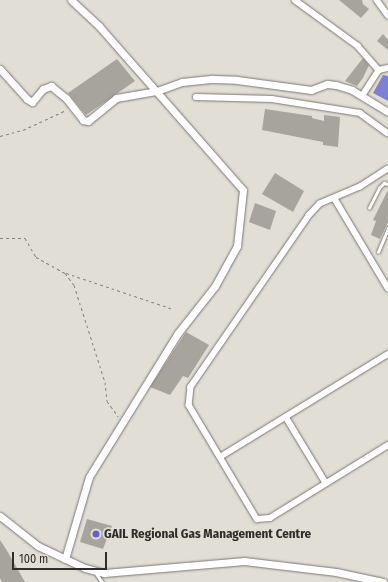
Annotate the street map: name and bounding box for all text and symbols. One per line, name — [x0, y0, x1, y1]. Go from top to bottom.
place label: GAIL Regional Gas Management Centre — [104, 526, 311, 542]
marker: GAIL Regional Gas Management Centre — [91, 529, 101, 539]
scale bar — [14, 544, 109, 570]
text: 100 m — [19, 552, 48, 566]

